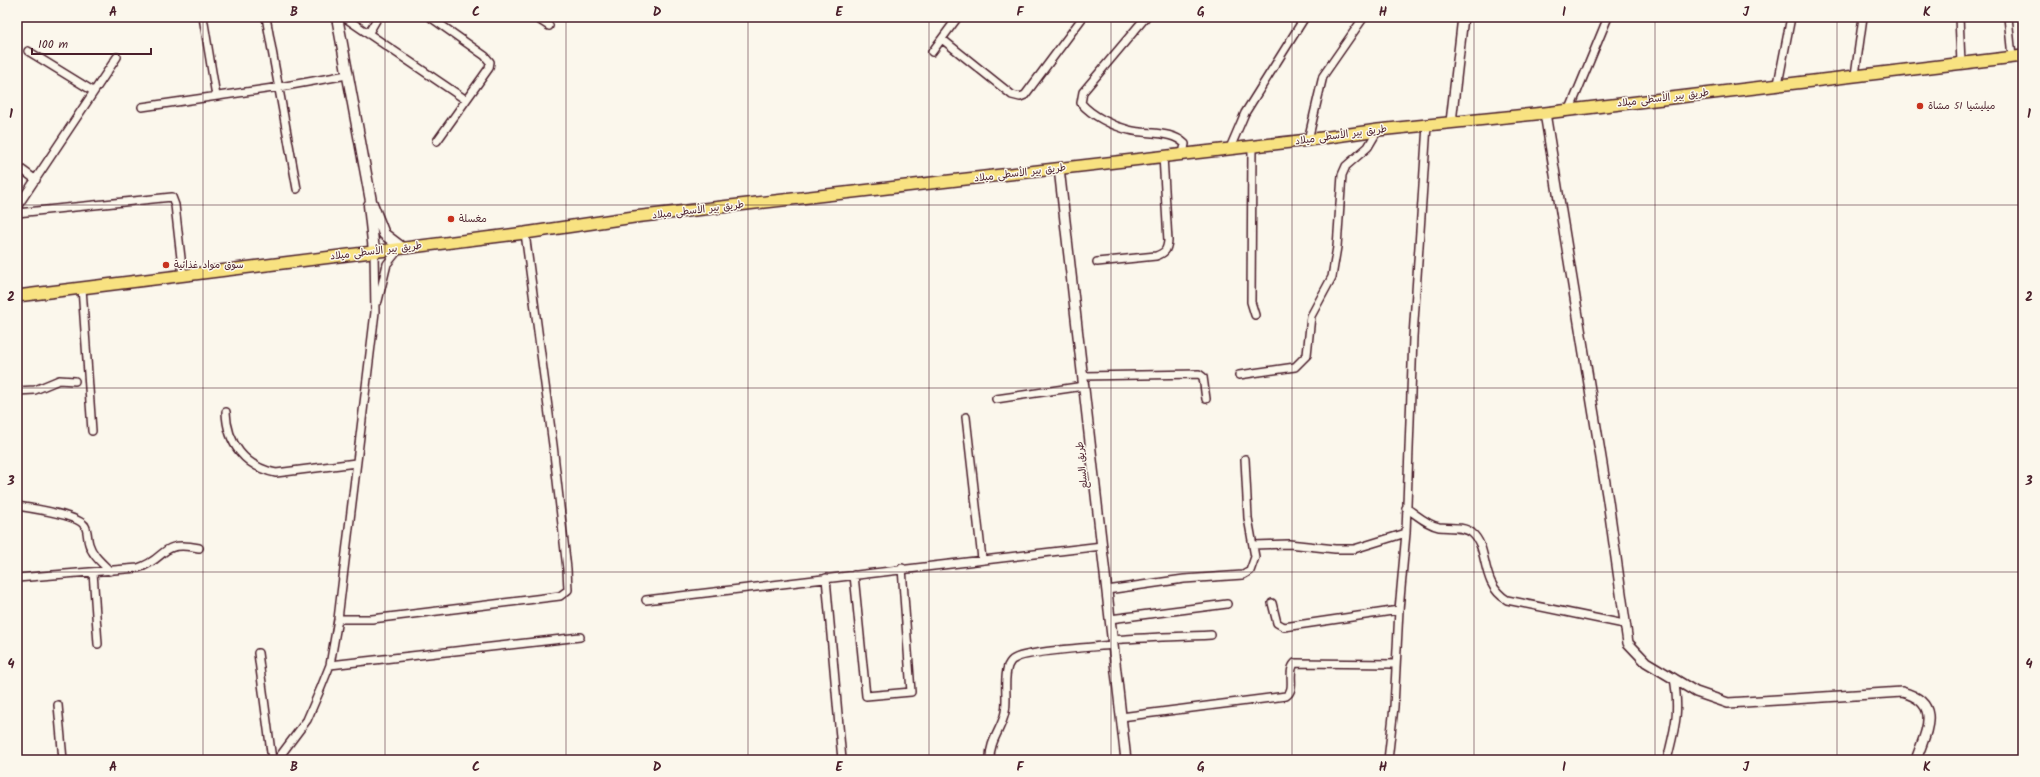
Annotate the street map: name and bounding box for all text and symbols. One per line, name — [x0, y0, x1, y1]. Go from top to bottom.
text: A — [109, 2, 117, 23]
text: B — [290, 2, 298, 23]
text: C — [472, 2, 480, 23]
text: D — [653, 2, 662, 23]
text: E — [835, 2, 843, 23]
text: F — [1016, 2, 1024, 23]
text: G — [1197, 2, 1205, 23]
text: H — [1379, 2, 1388, 23]
text: I — [1562, 2, 1566, 23]
text: J — [1743, 2, 1750, 23]
text: K — [1923, 2, 1931, 23]
scale bar — [32, 30, 151, 56]
text: 100 m — [38, 35, 69, 54]
street label: طريق بير الأسطى ميلاد — [1616, 84, 1710, 112]
place label: ميليشيا 51 مشاة — [1928, 98, 1996, 114]
marker: ميليشيا 51 مشاة — [1915, 101, 1925, 111]
text: 1 — [9, 104, 13, 125]
text: 1 — [2027, 104, 2031, 125]
street label: طريق بير الأسطى ميلاد — [1294, 121, 1388, 149]
street label: طريق بير الأسطى ميلاد — [973, 159, 1067, 187]
street label: طريق بير الأسطى ميلاد — [651, 196, 745, 224]
place label: مغسلة — [459, 211, 487, 227]
marker: مغسلة — [446, 214, 456, 224]
street label: طريق بير الأسطى ميلاد — [329, 237, 423, 265]
place label: سوق مواد غذائية — [174, 257, 244, 273]
marker: سوق مواد غذائية — [161, 260, 171, 270]
text: 2 — [7, 287, 15, 308]
text: 2 — [2025, 287, 2033, 308]
street label: طريق السلع — [1072, 441, 1092, 489]
text: 3 — [6, 471, 15, 492]
text: 3 — [2024, 471, 2033, 492]
text: 4 — [7, 654, 15, 675]
text: 4 — [2025, 654, 2033, 675]
text: A — [109, 757, 117, 777]
text: B — [290, 757, 298, 777]
text: C — [472, 757, 480, 777]
text: D — [653, 757, 662, 777]
text: E — [835, 757, 843, 777]
text: F — [1016, 757, 1024, 777]
text: G — [1197, 757, 1205, 777]
text: H — [1379, 757, 1388, 777]
text: I — [1562, 757, 1566, 777]
text: J — [1743, 757, 1750, 777]
text: K — [1923, 757, 1931, 777]

